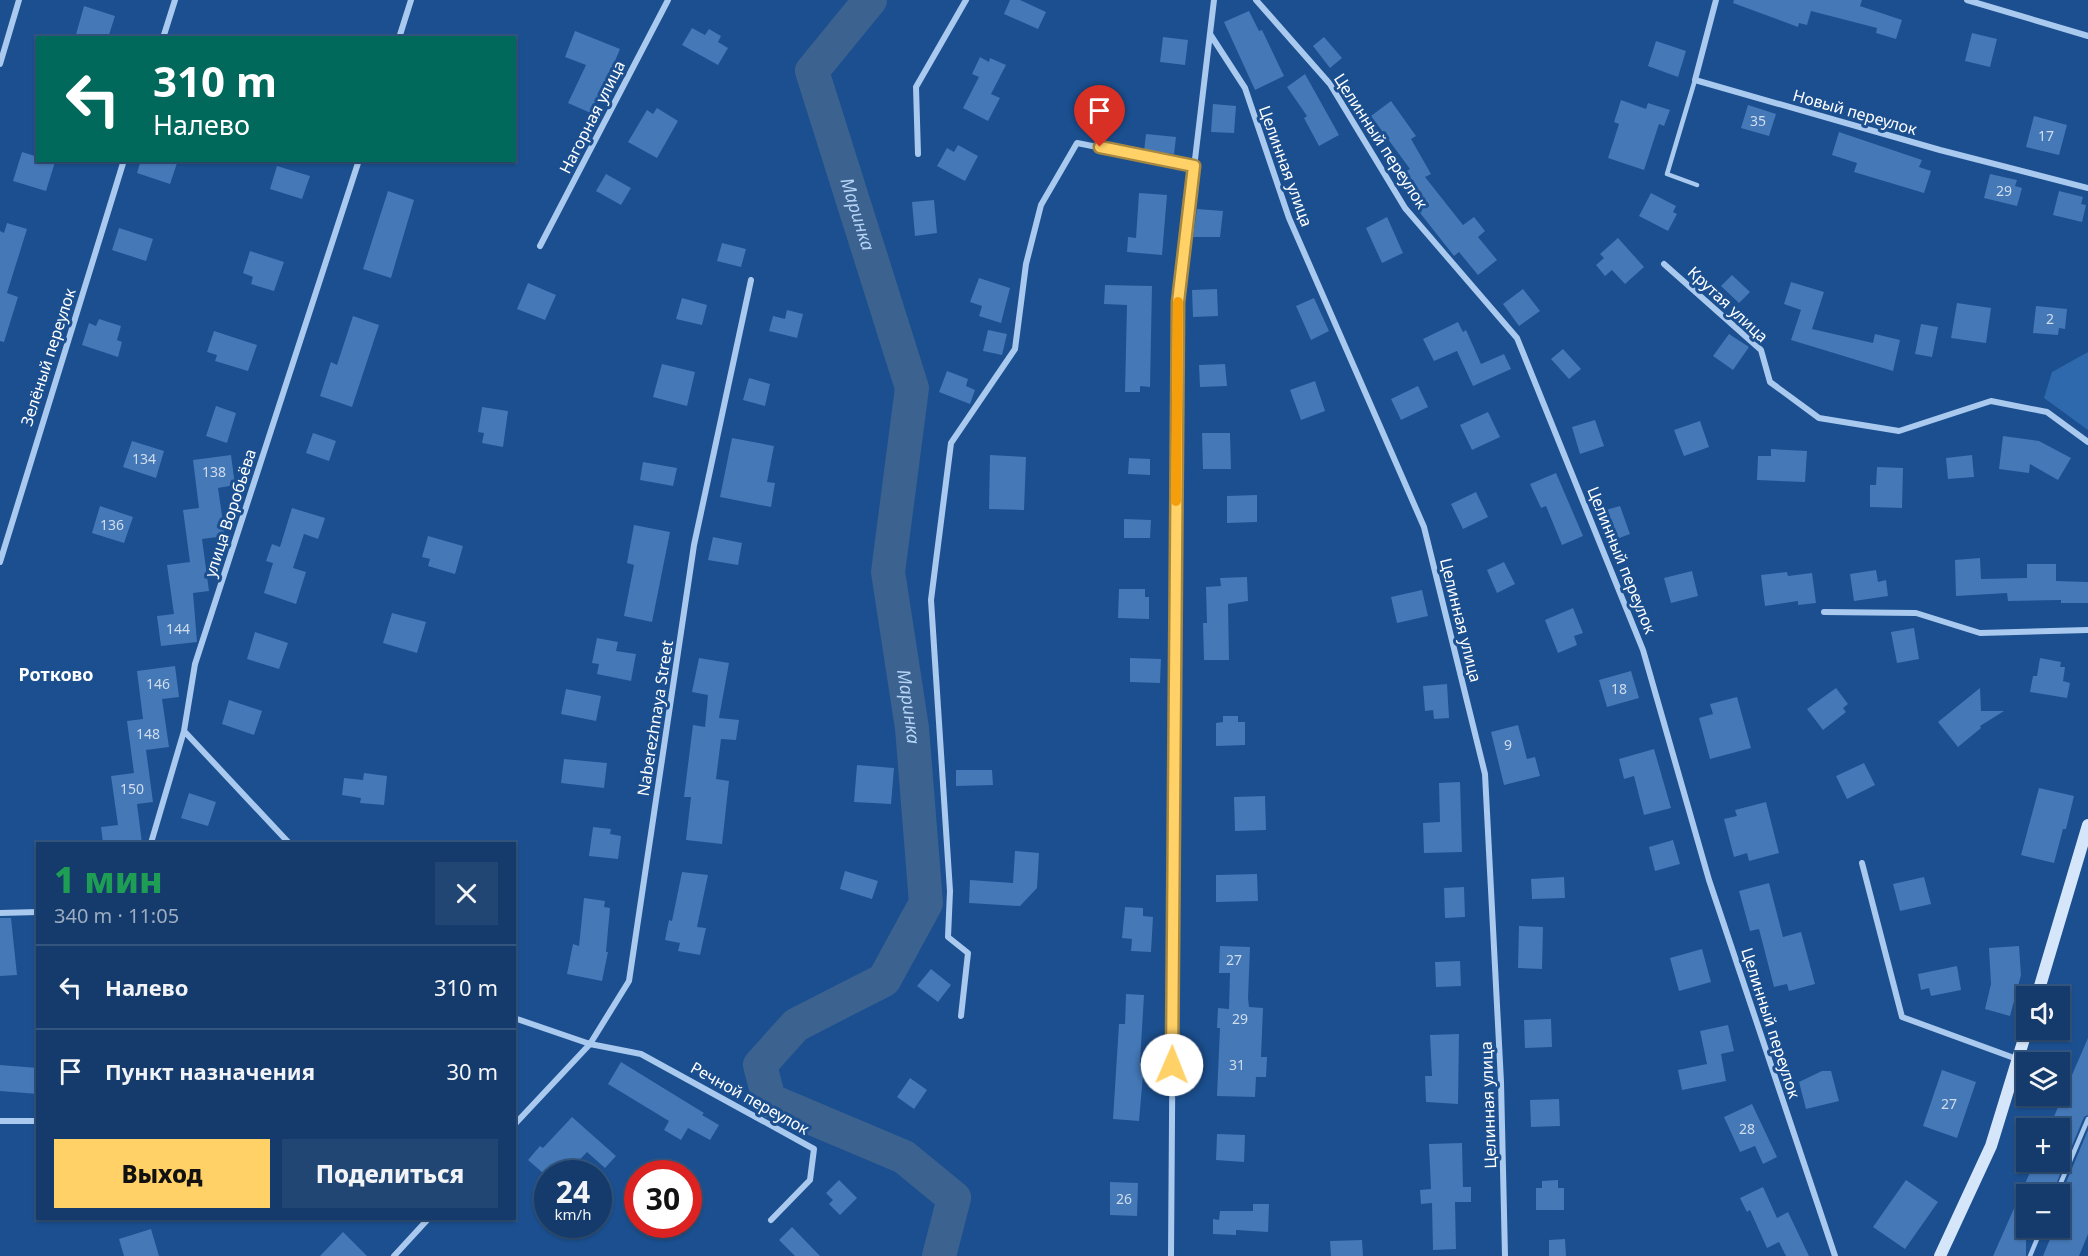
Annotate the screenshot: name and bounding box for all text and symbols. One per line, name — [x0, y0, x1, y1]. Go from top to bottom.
text: 310 m — [153, 52, 277, 109]
street label: Нагорная улица — [554, 57, 630, 177]
icon: left — [54, 60, 132, 138]
street label: Целинный переулок — [1329, 69, 1433, 213]
street label: Новый переулок — [1790, 84, 1920, 140]
pin — [1074, 85, 1125, 147]
icon: arrive — [1083, 94, 1116, 127]
street label: Целинная улица — [1254, 102, 1318, 230]
text: Налево — [153, 106, 250, 143]
house number: 35 — [1750, 111, 1766, 130]
house number: 17 — [2038, 126, 2054, 145]
water label: Маринка — [835, 175, 881, 253]
house number: 29 — [1996, 181, 2012, 200]
street label: Крутая улица — [1683, 261, 1773, 347]
street label: Зелёный переулок — [15, 285, 81, 429]
house number: 2 — [2046, 309, 2054, 328]
street label: улица Воробьёва — [199, 446, 261, 580]
house number: 134 — [132, 449, 156, 468]
house number: 138 — [202, 462, 226, 481]
street label: Целинный переулок — [1582, 483, 1662, 637]
house number: 136 — [100, 515, 124, 534]
street label: Целинная улица — [1435, 556, 1487, 684]
house number: 144 — [166, 619, 190, 638]
street label: Naberezhnaya Street — [632, 638, 678, 797]
district label: Ротково — [19, 662, 93, 686]
water label: Маринка — [892, 668, 926, 745]
house number: 146 — [146, 674, 170, 693]
house number: 18 — [1611, 679, 1627, 698]
house number: 148 — [136, 724, 160, 743]
house number: 9 — [1504, 735, 1512, 754]
house number: 150 — [120, 779, 144, 798]
text: 1 мин — [54, 855, 163, 904]
button: close — [435, 862, 498, 925]
text: 340 m · 11:05 — [54, 902, 179, 929]
street label: Целинный переулок — [1736, 945, 1806, 1102]
house number: 27 — [1226, 950, 1242, 969]
icon: left — [54, 971, 87, 1004]
text: Налево — [105, 972, 188, 1002]
text: 310 m — [434, 972, 498, 1002]
map controls — [2016, 986, 2070, 1238]
button: sound — [2016, 986, 2070, 1040]
house number: 29 — [1232, 1009, 1248, 1028]
position arrow — [1140, 1033, 1204, 1097]
street label: Целинная улица — [1475, 1041, 1501, 1169]
button: layers — [2016, 1052, 2070, 1106]
icon: arrive — [54, 1055, 87, 1088]
house number: 31 — [1229, 1055, 1245, 1074]
text: Пункт назначения — [105, 1056, 315, 1086]
text: 30 m — [447, 1056, 498, 1086]
street label: Речной переулок — [687, 1056, 814, 1140]
house number: 27 — [1941, 1094, 1957, 1113]
button: + — [2016, 1118, 2070, 1172]
house number: 28 — [1739, 1119, 1755, 1138]
button: Выход — [54, 1139, 270, 1208]
button: Поделиться — [282, 1139, 498, 1208]
speed limit sign: 30 — [624, 1160, 702, 1238]
text: 24 — [556, 1171, 590, 1212]
button: − — [2016, 1184, 2070, 1238]
house number: 26 — [1116, 1189, 1132, 1208]
text: km/h — [555, 1204, 591, 1224]

